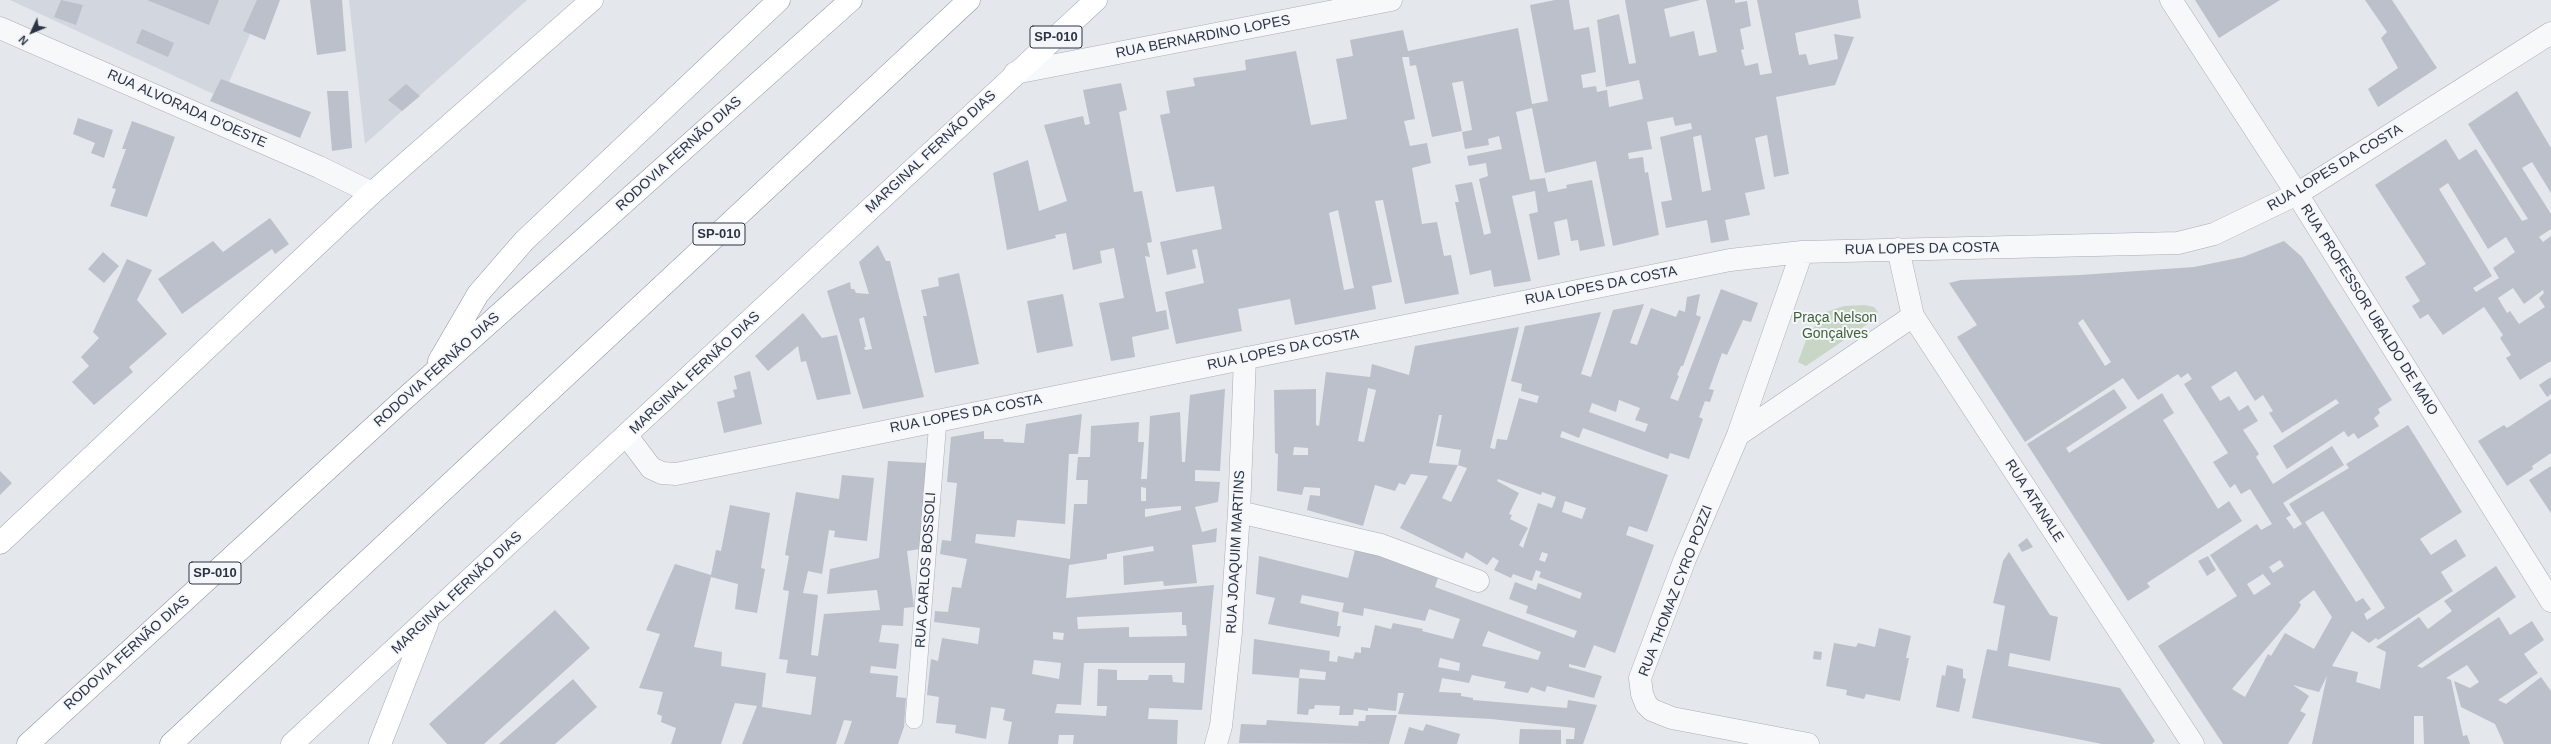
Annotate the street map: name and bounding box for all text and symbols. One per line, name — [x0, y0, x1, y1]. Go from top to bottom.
north arrow — [12, 12, 52, 52]
street label: RUA BERNARDINO LOPES — [1114, 12, 1292, 62]
road number: SP-010 — [1030, 26, 1082, 48]
text: N — [16, 33, 30, 47]
street label: RUA ALVORADA D'OESTE — [105, 66, 269, 152]
street label: MARGINAL FERNÃO DIAS — [862, 87, 1000, 217]
street label: RODOVIA FERNÃO DIAS — [613, 93, 745, 215]
street label: RUA LOPES DA COSTA — [2264, 121, 2406, 215]
street label: RUA PROFESSOR UBALDO DE MAIO — [2297, 201, 2441, 419]
road number: SP-010 — [693, 223, 745, 245]
street label: RUA LOPES DA COSTA — [1845, 239, 1999, 259]
street label: RUA LOPES DA COSTA — [1524, 263, 1678, 309]
street label: MARGINAL FERNÃO DIAS — [626, 308, 764, 438]
street label: RODOVIA FERNÃO DIAS — [371, 309, 503, 431]
park label: Praça Nelson Gonçalves — [1793, 310, 1877, 342]
street label: RUA LOPES DA COSTA — [1206, 326, 1360, 374]
street label: RUA LOPES DA COSTA — [889, 391, 1043, 437]
street label: RUA ATANALE — [2001, 457, 2067, 545]
street label: RUA JOAQUIM MARTINS — [1223, 470, 1249, 634]
street label: RUA CARLOS BOSSOLI — [912, 491, 940, 649]
street label: RUA THOMAZ CYRO POZZI — [1636, 503, 1716, 679]
street label: MARGINAL FERNÃO DIAS — [388, 528, 526, 658]
road number: SP-010 — [189, 562, 241, 584]
street label: RODOVIA FERNÃO DIAS — [61, 592, 193, 714]

